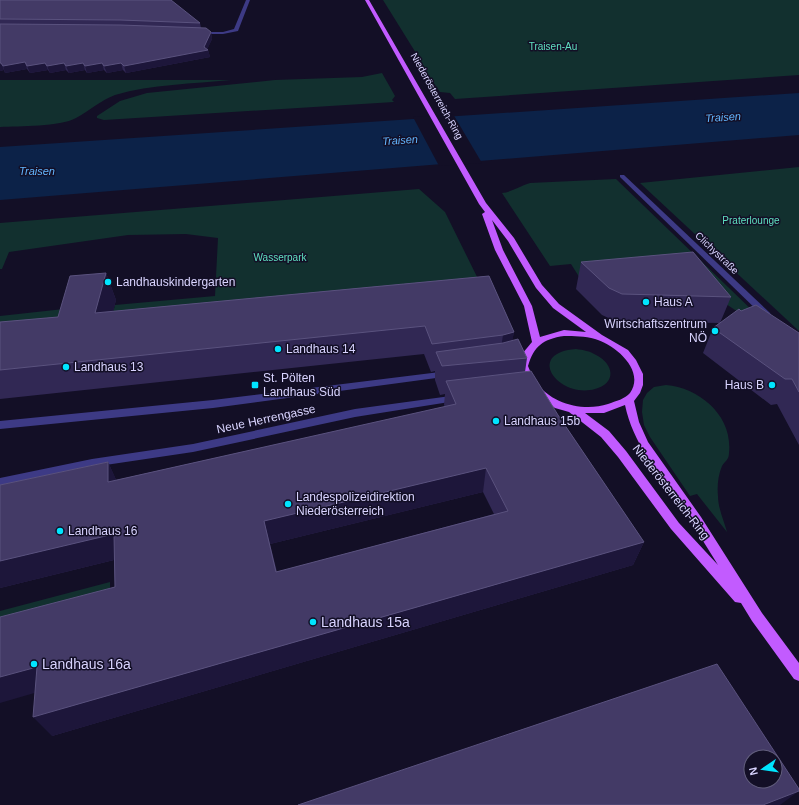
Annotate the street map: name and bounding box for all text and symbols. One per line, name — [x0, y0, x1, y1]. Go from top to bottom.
park label: Traisen-Au — [529, 41, 577, 52]
street label: Niederösterreich-Ring — [409, 51, 465, 141]
water label: Traisen — [705, 110, 741, 124]
water label: Traisen — [382, 133, 418, 147]
water label: Traisen — [19, 165, 55, 177]
park label: Praterlounge — [722, 215, 780, 226]
street label: Clichystraße — [693, 230, 741, 277]
park label: Wasserpark — [254, 252, 307, 263]
place label: Landhauskindergarten — [116, 275, 235, 289]
marker: Landhauskindergarten — [103, 277, 113, 287]
place label: Haus A — [654, 295, 693, 309]
marker: Haus A — [641, 297, 651, 307]
place label: Wirtschaftszentrum NÖ — [604, 317, 707, 345]
marker: Wirtschaftszentrum NÖ — [710, 326, 720, 336]
place label: Landhaus 14 — [286, 342, 356, 356]
marker: Landhaus 14 — [273, 344, 283, 354]
place label: Landhaus 13 — [74, 360, 144, 374]
marker: Landhaus 13 — [61, 362, 71, 372]
place label: St. Pölten Landhaus Süd — [263, 371, 340, 399]
place label: Haus B — [725, 378, 764, 392]
marker: St. Pölten Landhaus Süd — [250, 380, 260, 390]
marker: Haus B — [767, 380, 777, 390]
street label: Neue Herrengasse — [215, 402, 317, 436]
place label: Landhaus 15b — [504, 414, 580, 428]
marker: Landhaus 15b — [491, 416, 501, 426]
street label: Niederösterreich-Ring — [630, 442, 712, 542]
place label: Landespolizeidirektion Niederösterreich — [296, 490, 415, 518]
marker: Landespolizeidirektion Niederösterreich — [283, 499, 293, 509]
place label: Landhaus 16 — [68, 524, 138, 538]
marker: Landhaus 16 — [55, 526, 65, 536]
place label: Landhaus 15a — [321, 614, 410, 630]
marker: Landhaus 15a — [308, 617, 318, 627]
place label: Landhaus 16a — [42, 656, 131, 672]
marker: Landhaus 16a — [29, 659, 39, 669]
north arrow — [743, 749, 783, 789]
text: N — [747, 766, 760, 776]

